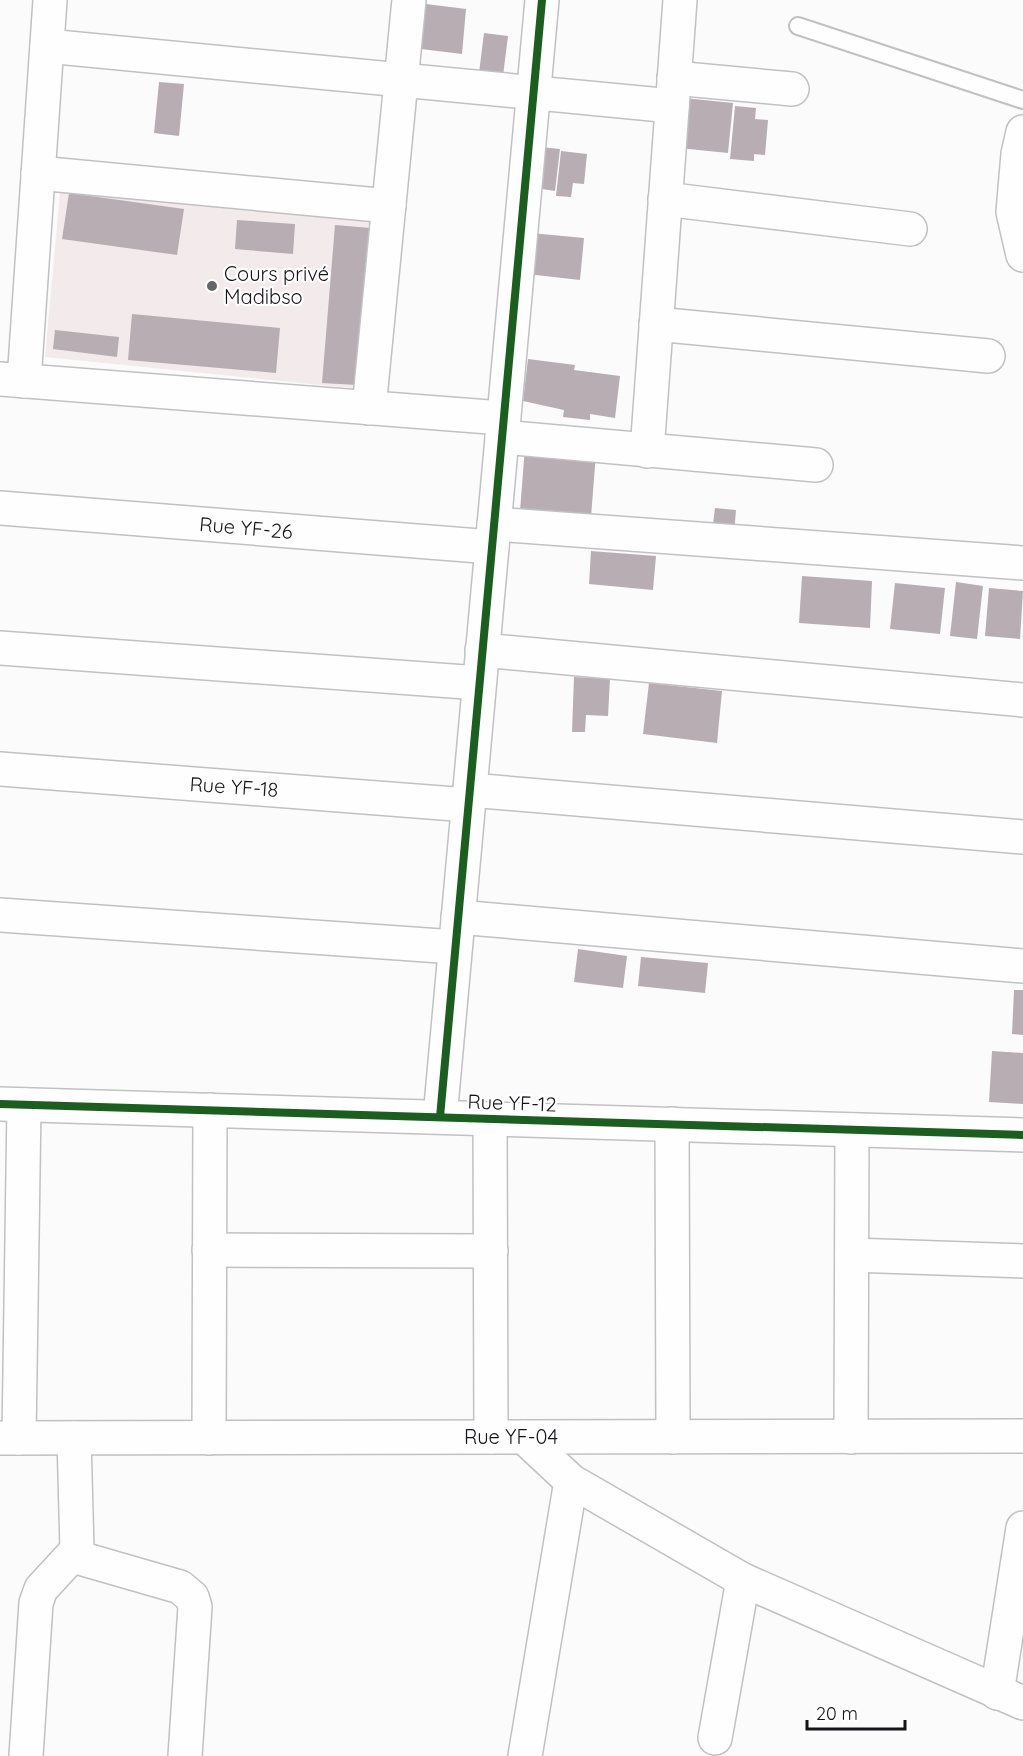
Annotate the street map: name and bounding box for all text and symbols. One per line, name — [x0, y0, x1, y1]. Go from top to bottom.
place label: Cours privé Madibso — [224, 261, 329, 309]
marker: Cours privé Madibso — [205, 279, 219, 293]
street label: Rue YF-26 — [198, 511, 294, 544]
street label: Rue YF-18 — [189, 771, 279, 802]
street label: Rue YF-12 — [467, 1088, 557, 1117]
street label: Rue YF-04 — [464, 1424, 558, 1449]
scale bar — [807, 1693, 904, 1731]
text: 20 m — [816, 1702, 858, 1725]

